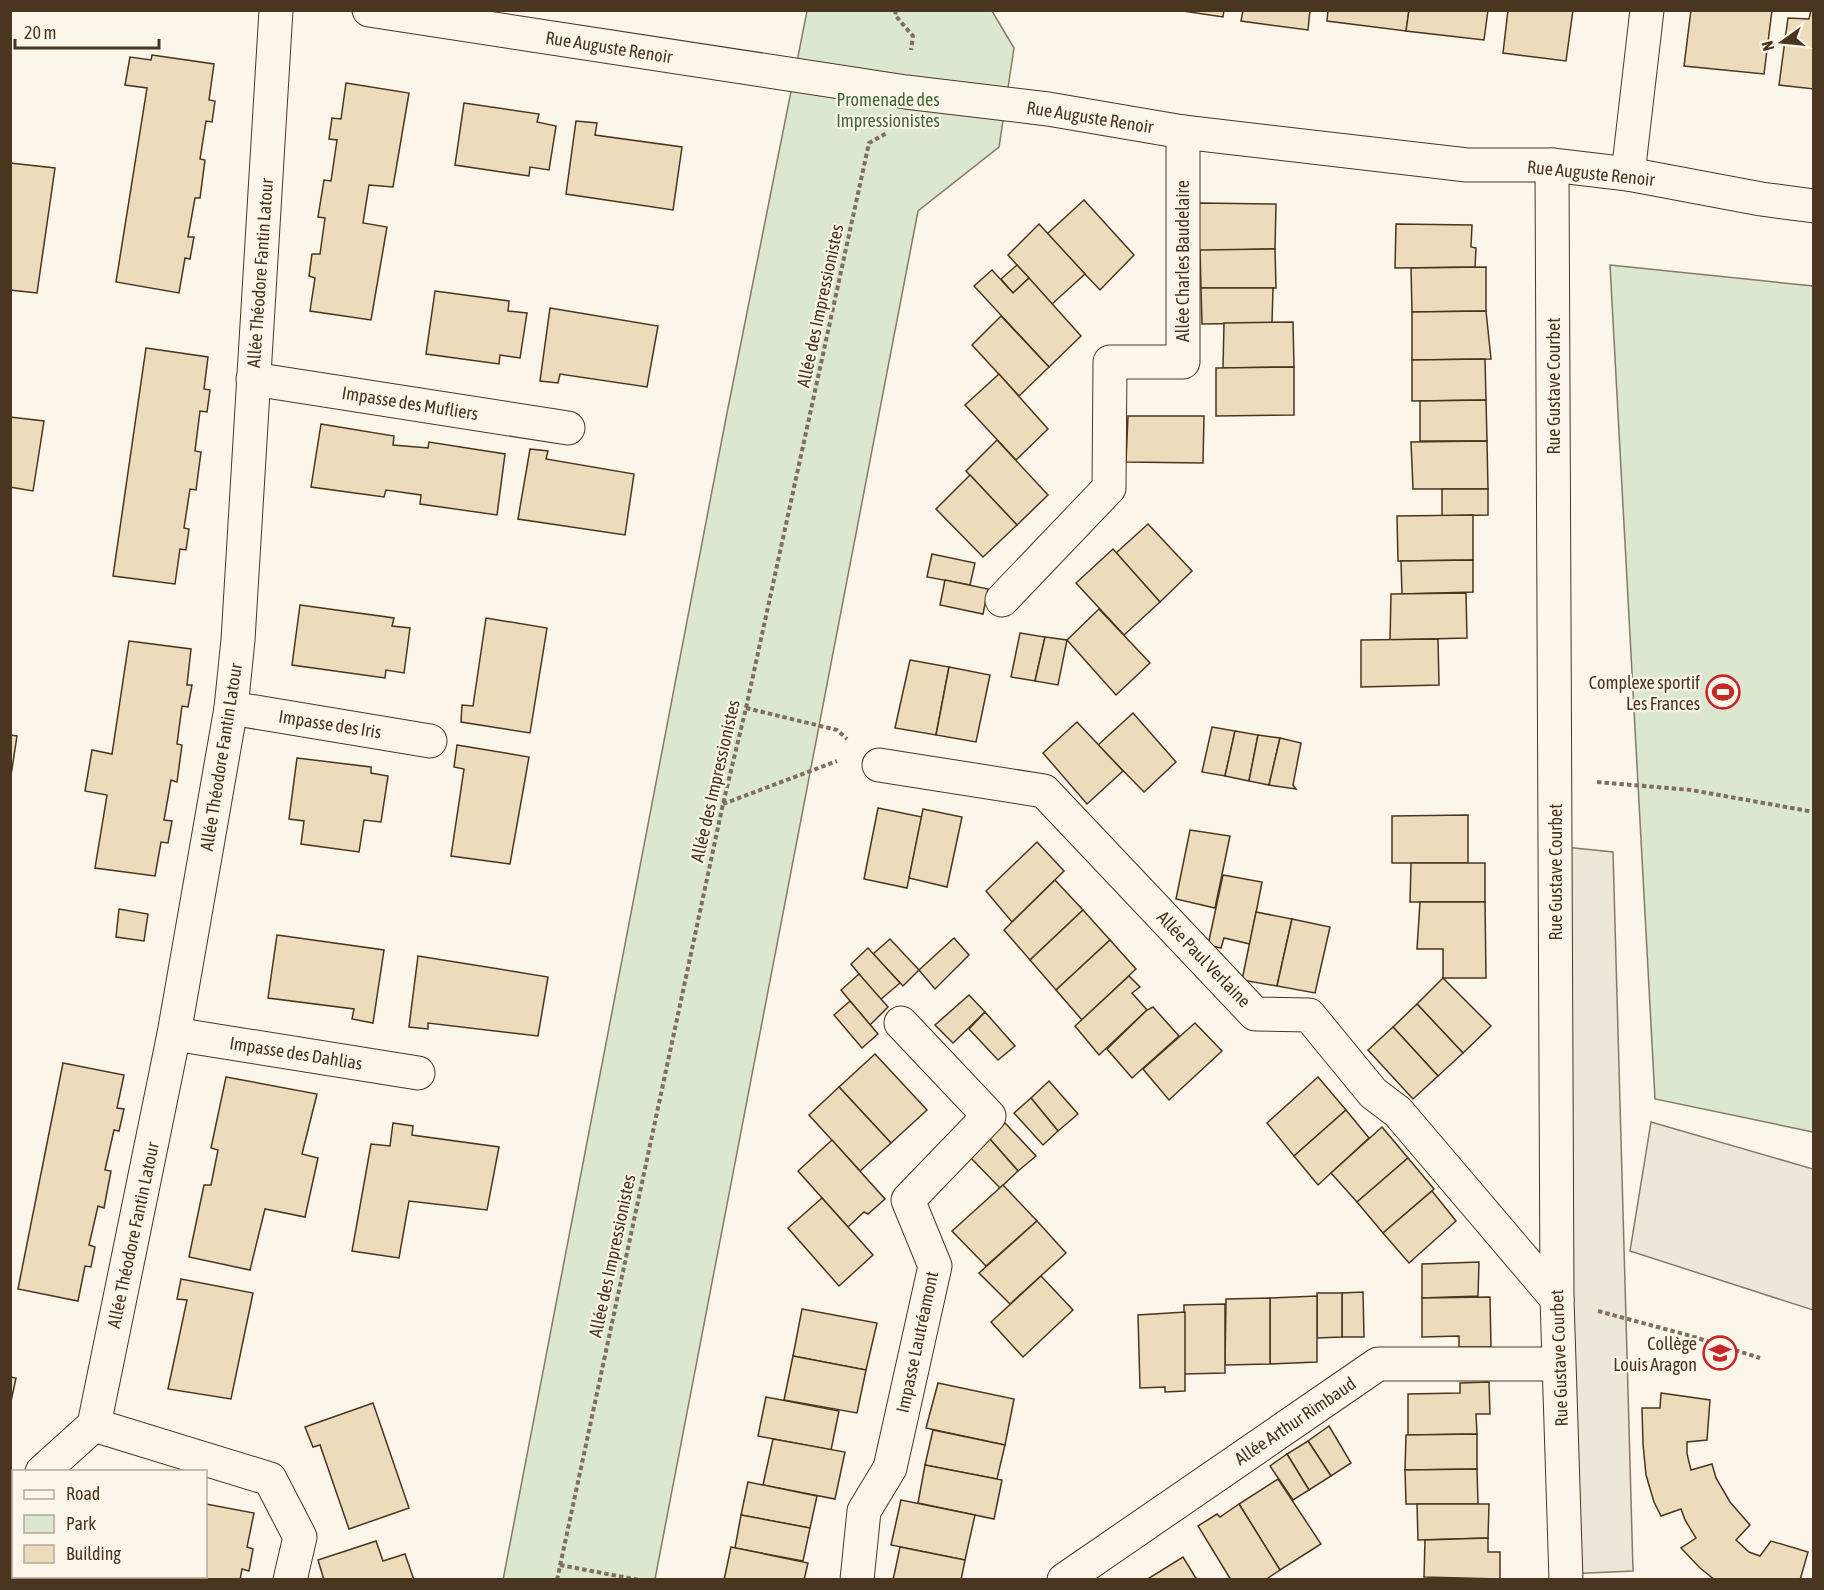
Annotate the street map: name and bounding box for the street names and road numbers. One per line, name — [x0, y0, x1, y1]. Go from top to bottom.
street label: Rue Auguste Renoir — [544, 27, 675, 67]
street label: Rue Auguste Renoir — [1025, 97, 1156, 137]
street label: Rue Auguste Renoir — [1526, 156, 1656, 190]
street label: Allée Théodore Fantin Latour — [243, 177, 277, 368]
street label: Allée Charles Baudelaire — [1172, 180, 1193, 342]
street label: Allée des Impressionistes — [792, 223, 848, 389]
street label: Rue Gustave Courbet — [1543, 318, 1564, 454]
street label: Impasse des Mufliers — [340, 382, 480, 424]
street label: Allée Théodore Fantin Latour — [196, 661, 246, 852]
street label: Allée des Impressionistes — [686, 698, 744, 864]
street label: Impasse des Iris — [277, 706, 383, 742]
street label: Rue Gustave Courbet — [1545, 804, 1566, 940]
street label: Allée Paul Verlaine — [1153, 907, 1255, 1011]
street label: Impasse des Dahlias — [228, 1032, 364, 1074]
street label: Allée Théodore Fantin Latour — [103, 1139, 163, 1330]
street label: Allée des Impressionistes — [584, 1173, 640, 1339]
street label: Impasse Lautréamont — [892, 1269, 942, 1415]
street label: Rue Gustave Courbet — [1546, 1289, 1572, 1427]
street label: Allée Arthur Rimbaud — [1230, 1373, 1360, 1469]

